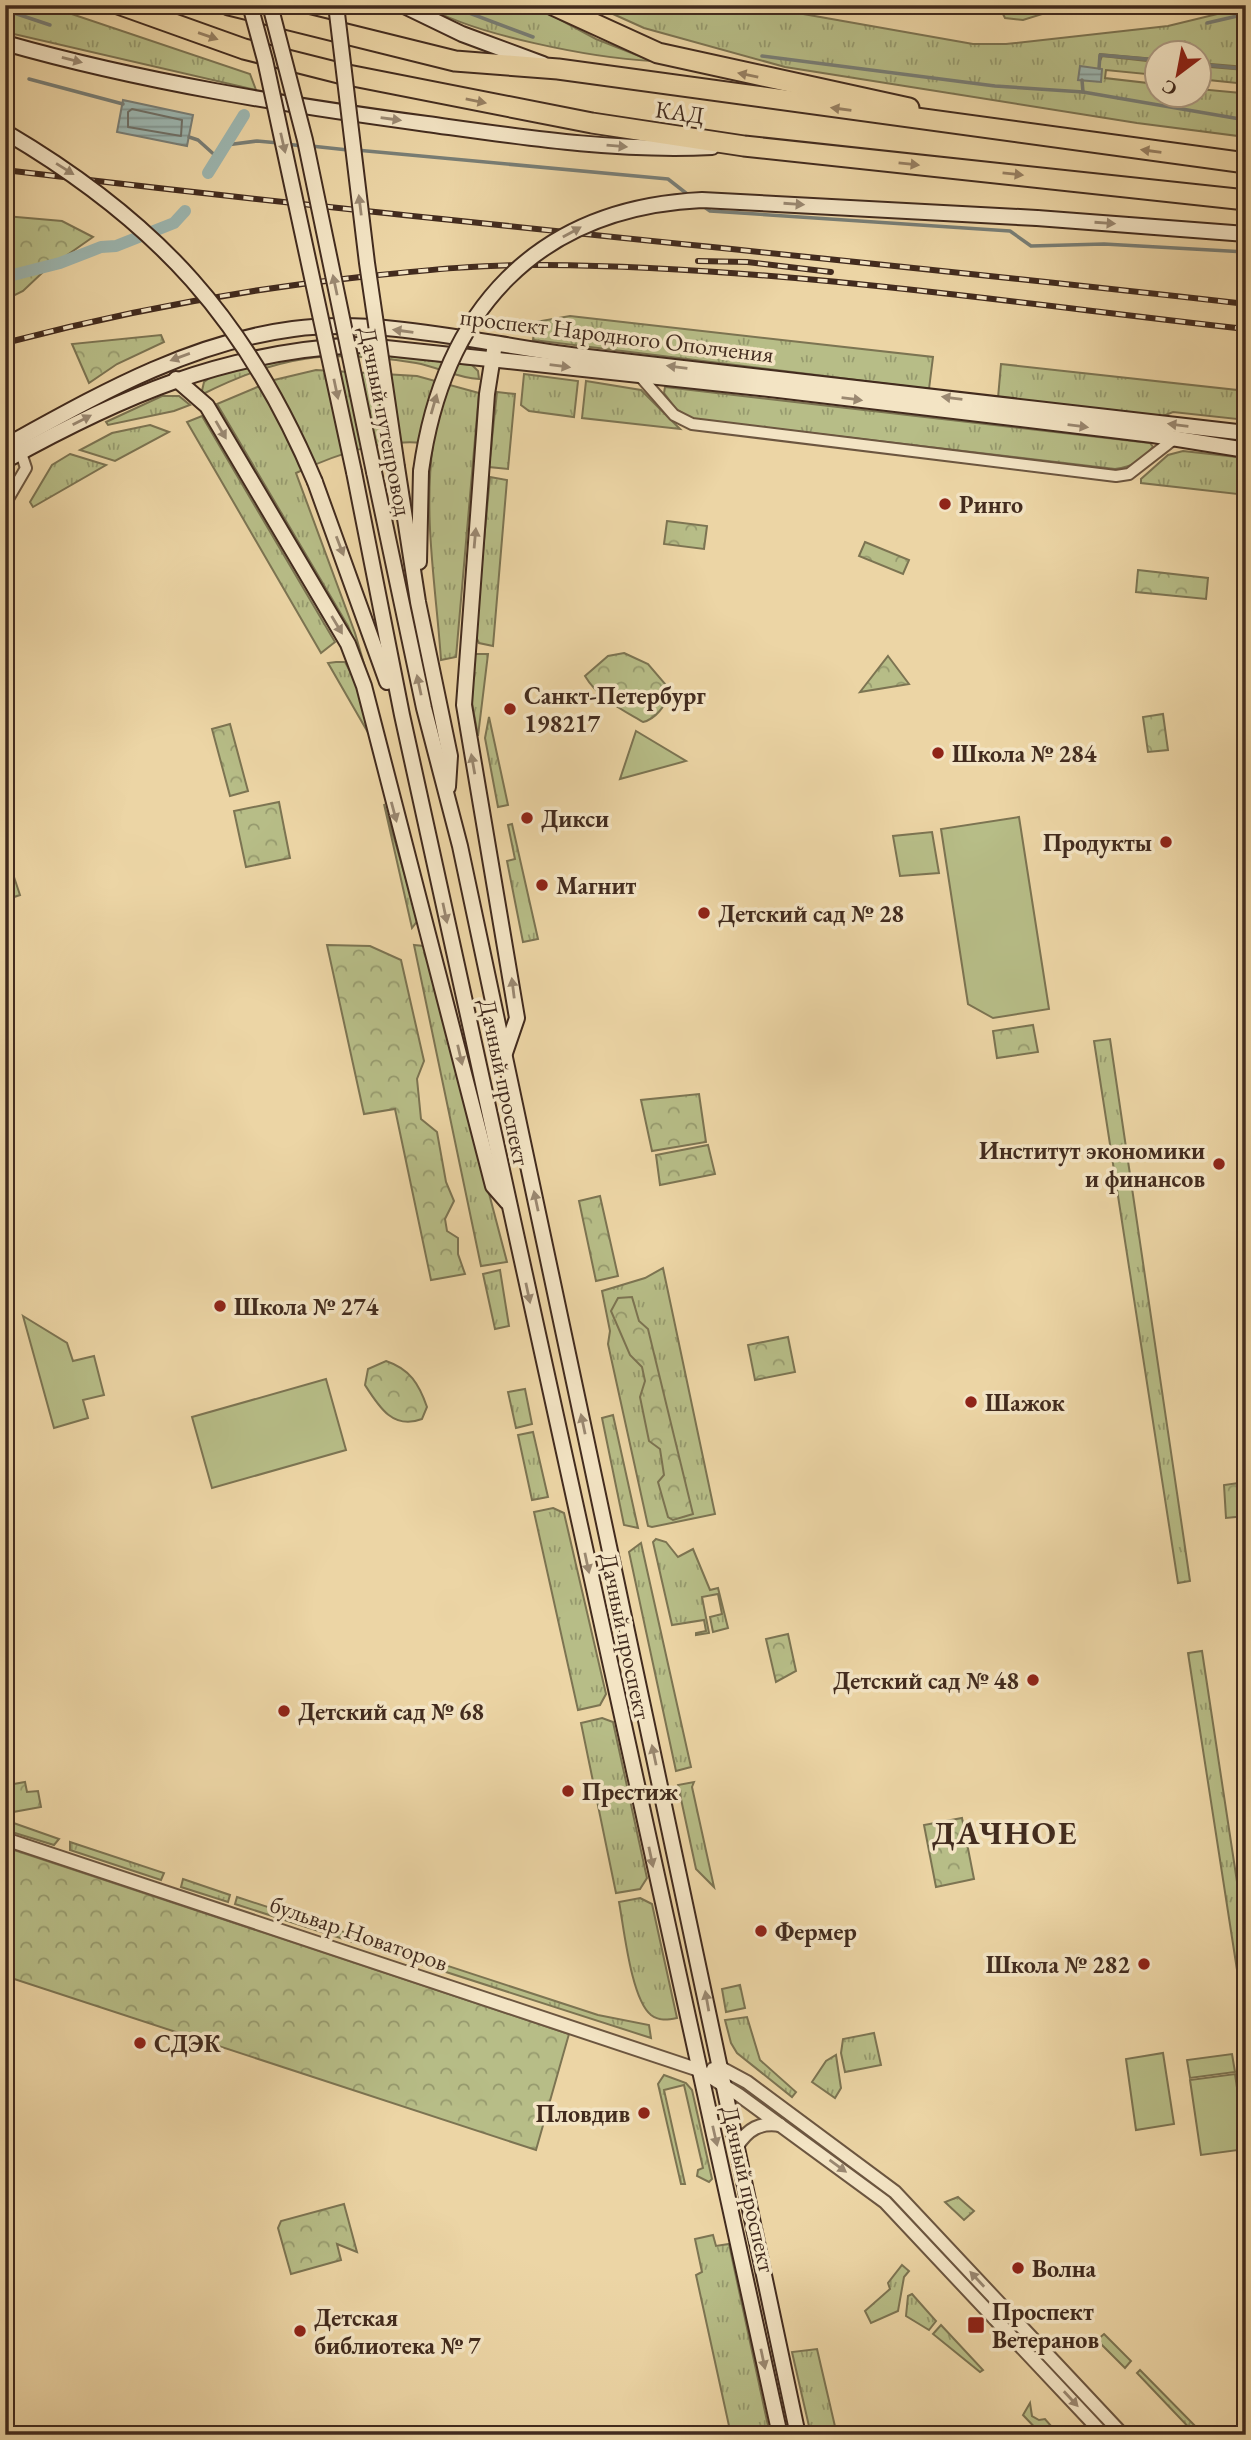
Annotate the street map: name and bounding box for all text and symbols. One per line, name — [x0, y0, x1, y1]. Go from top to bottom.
one-way arrow — [198, 31, 219, 42]
north arrow — [1142, 38, 1212, 108]
one-way arrow — [61, 55, 83, 66]
one-way arrow — [737, 69, 759, 80]
text: С — [1157, 74, 1182, 102]
street label: КАД — [653, 93, 707, 131]
one-way arrow — [466, 96, 488, 107]
one-way arrow — [830, 104, 852, 115]
one-way arrow — [381, 114, 403, 125]
one-way arrow — [278, 132, 289, 154]
one-way arrow — [607, 141, 629, 152]
one-way arrow — [1140, 145, 1162, 156]
one-way arrow — [898, 158, 920, 169]
one-way arrow — [56, 162, 75, 175]
one-way arrow — [1002, 169, 1024, 180]
one-way arrow — [355, 194, 366, 216]
one-way arrow — [783, 199, 805, 210]
one-way arrow — [1094, 218, 1116, 229]
one-way arrow — [562, 226, 582, 238]
one-way arrow — [330, 274, 341, 296]
street label: проспект Народного Ополчения — [458, 300, 776, 370]
street label: Дачный путепровод — [352, 324, 420, 518]
one-way arrow — [392, 325, 414, 336]
one-way arrow — [169, 352, 190, 363]
one-way arrow — [550, 361, 572, 372]
one-way arrow — [666, 361, 688, 372]
one-way arrow — [331, 378, 342, 400]
one-way arrow — [429, 393, 439, 414]
one-way arrow — [941, 393, 963, 404]
one-way arrow — [842, 394, 864, 405]
one-way arrow — [72, 415, 92, 426]
one-way arrow — [215, 420, 227, 439]
one-way arrow — [1167, 420, 1189, 431]
one-way arrow — [1067, 421, 1089, 432]
place label: Ринго — [959, 489, 1023, 520]
marker: Ринго — [937, 496, 953, 512]
one-way arrow — [470, 527, 481, 549]
one-way arrow — [335, 535, 346, 556]
one-way arrow — [331, 616, 343, 635]
one-way arrow — [413, 673, 424, 695]
place label: Санкт-Петербург 198217 — [524, 680, 706, 739]
marker: Санкт-Петербург 198217 — [502, 701, 518, 717]
place label: Школа № 284 — [952, 738, 1097, 769]
marker: Школа № 284 — [930, 745, 946, 761]
one-way arrow — [467, 753, 478, 775]
one-way arrow — [389, 801, 400, 823]
place label: Дикси — [541, 803, 609, 834]
marker: Дикси — [519, 810, 535, 826]
place label: Продукты — [1043, 827, 1152, 859]
marker: Продукты — [1158, 834, 1174, 850]
place label: Магнит — [556, 870, 637, 901]
marker: Магнит — [534, 877, 550, 893]
place label: Детский сад № 28 — [718, 898, 904, 929]
one-way arrow — [440, 902, 451, 924]
marker: Детский сад № 28 — [696, 905, 712, 921]
one-way arrow — [508, 977, 519, 999]
street label: Дачный проспект — [472, 996, 538, 1169]
one-way arrow — [455, 1044, 466, 1066]
place label: Институт экономики и финансов — [979, 1135, 1205, 1194]
marker: Институт экономики и финансов — [1211, 1156, 1227, 1172]
one-way arrow — [530, 1190, 541, 1212]
one-way arrow — [522, 1282, 533, 1304]
place label: Школа № 274 — [234, 1291, 379, 1322]
marker: Школа № 274 — [212, 1298, 228, 1314]
place label: Шажок — [985, 1387, 1066, 1418]
marker: Шажок — [963, 1394, 979, 1410]
one-way arrow — [578, 1413, 589, 1435]
street label: Дачный проспект — [593, 1550, 659, 1723]
one-way arrow — [581, 1552, 592, 1574]
place label: Детский сад № 48 — [833, 1665, 1019, 1696]
marker: Детский сад № 48 — [1025, 1672, 1041, 1688]
place label: Детский сад № 68 — [298, 1696, 484, 1727]
marker: Детский сад № 68 — [276, 1703, 292, 1719]
one-way arrow — [648, 1744, 659, 1766]
place label: Престиж — [582, 1776, 679, 1807]
marker: Престиж — [560, 1783, 576, 1799]
district label: ДАЧНОЕ — [932, 1812, 1078, 1854]
one-way arrow — [645, 1846, 656, 1868]
street label: бульвар Новаторов — [266, 1888, 452, 1978]
place label: Фермер — [775, 1916, 857, 1947]
marker: Фермер — [753, 1923, 769, 1939]
place label: Школа № 282 — [986, 1949, 1130, 1980]
marker: Школа № 282 — [1136, 1956, 1152, 1972]
one-way arrow — [701, 1990, 712, 2012]
place label: СДЭК — [154, 2028, 222, 2059]
marker: СДЭК — [132, 2035, 148, 2051]
place label: Пловдив — [536, 2098, 630, 2129]
street label: Дачный проспект — [715, 2103, 783, 2275]
marker: Пловдив — [636, 2105, 652, 2121]
one-way arrow — [709, 2125, 720, 2147]
one-way arrow — [829, 2158, 847, 2172]
place label: Волна — [1032, 2253, 1097, 2284]
marker: Волна — [1010, 2260, 1026, 2276]
one-way arrow — [969, 2271, 985, 2288]
place label: Проспект Ветеранов — [992, 2296, 1099, 2355]
place label: Детская библиотека № 7 — [314, 2302, 481, 2361]
marker: Проспект Ветеранов — [966, 2315, 986, 2335]
marker: Детская библиотека № 7 — [292, 2323, 308, 2339]
one-way arrow — [758, 2348, 769, 2370]
one-way arrow — [1063, 2390, 1079, 2408]

